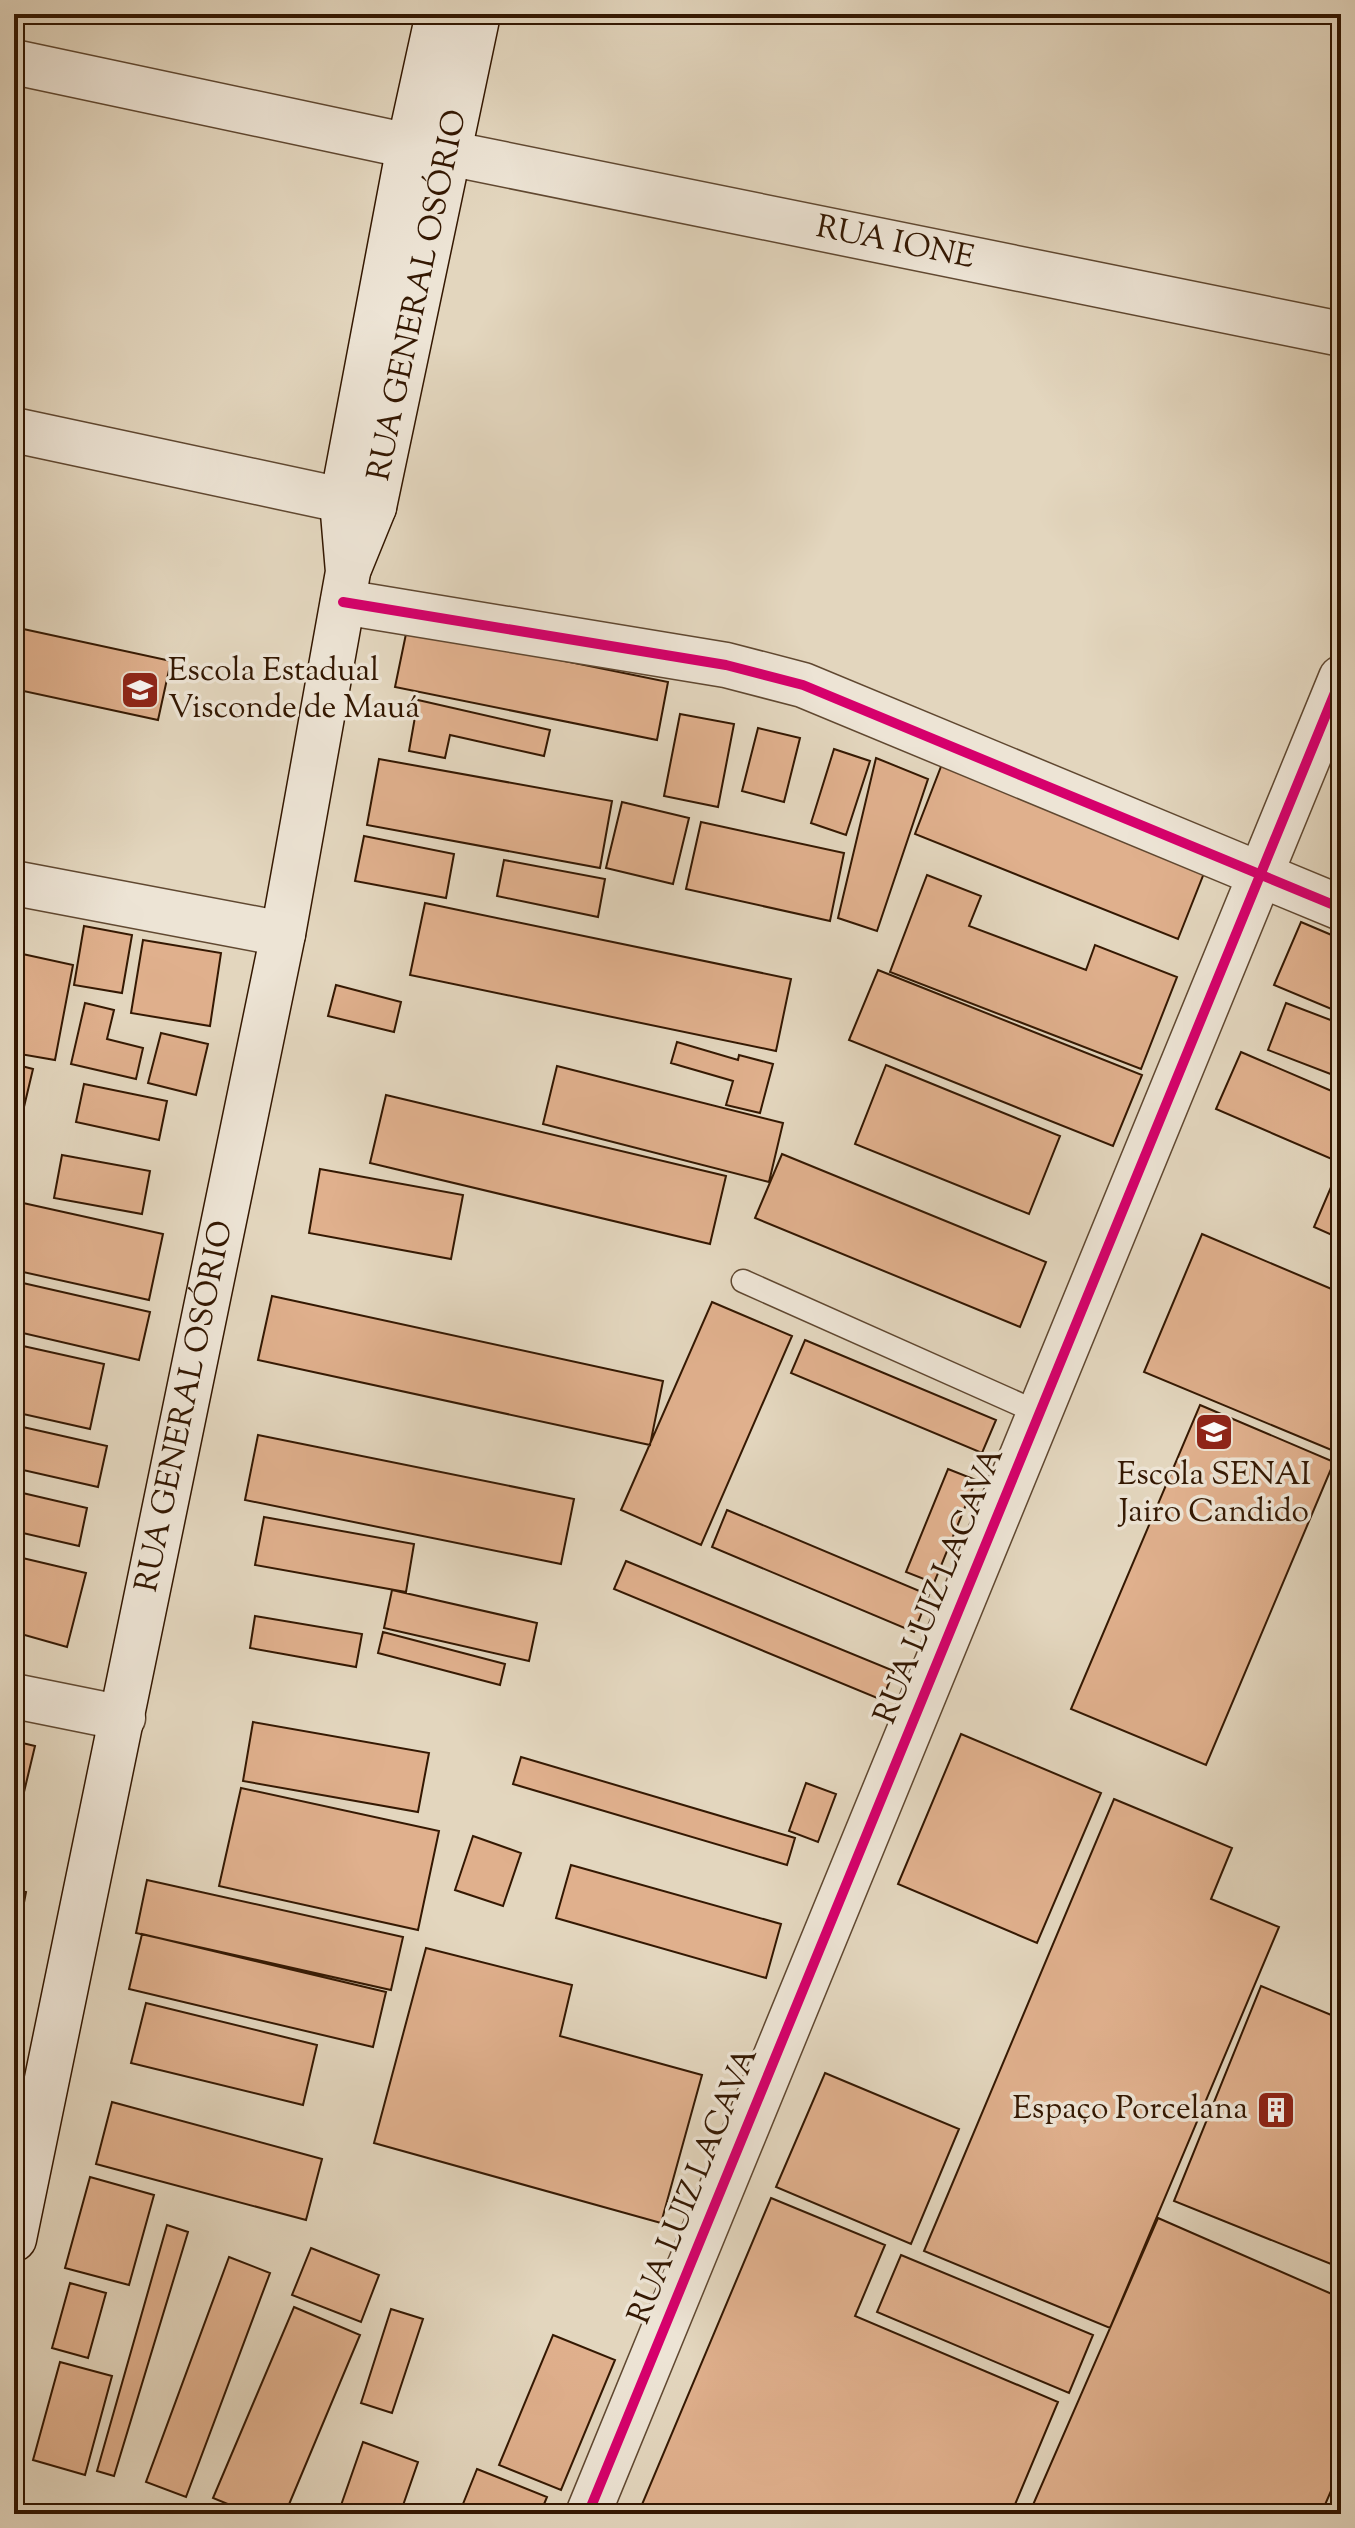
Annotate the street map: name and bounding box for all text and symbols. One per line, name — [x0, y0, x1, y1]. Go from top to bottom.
street label: RUA GENERAL OSÓRIO — [357, 106, 480, 485]
street label: RUA IONE — [812, 205, 978, 282]
place label: Escola Estadual Visconde de Mauá — [168, 649, 420, 732]
school or university icon: Escola Estadual Visconde de Mauá — [119, 669, 161, 711]
street label: RUA GENERAL OSÓRIO — [125, 1217, 246, 1596]
school or university icon: Escola SENAI Jairo Candido — [1193, 1411, 1235, 1453]
street label: RUA LUIZ LACAVA — [863, 1441, 1017, 1731]
place label: Escola SENAI Jairo Candido — [1117, 1453, 1311, 1536]
street label: RUA LUIZ LACAVA — [617, 2041, 771, 2331]
place label: Espaço Porcelana — [1013, 2087, 1248, 2133]
building icon: Espaço Porcelana — [1255, 2089, 1297, 2131]

